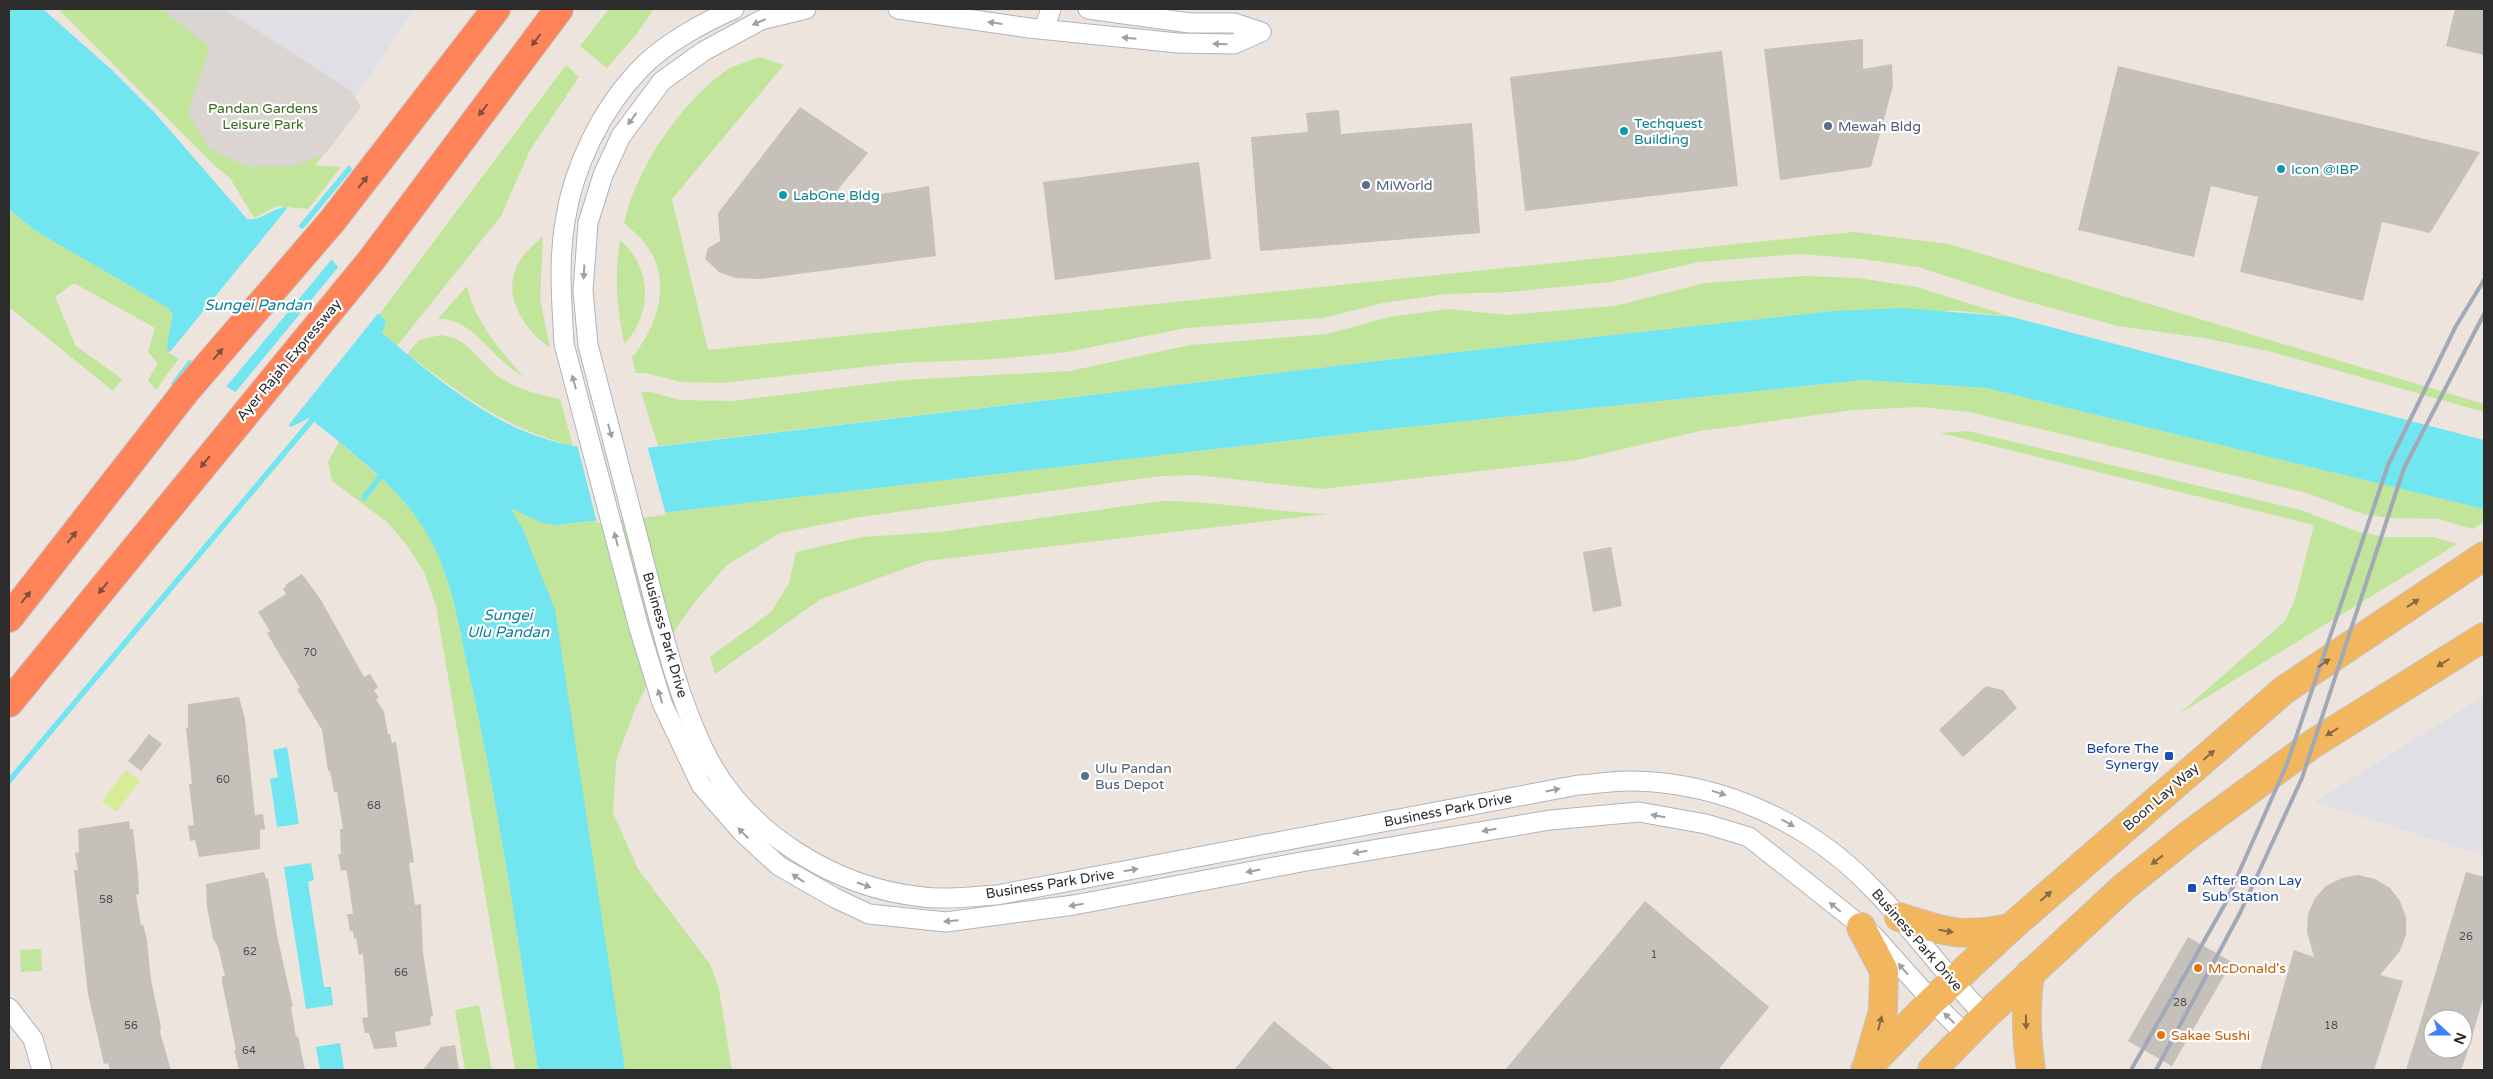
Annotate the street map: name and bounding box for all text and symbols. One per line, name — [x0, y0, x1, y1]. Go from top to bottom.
one-way arrow — [752, 18, 766, 26]
one-way arrow — [987, 19, 1003, 27]
one-way arrow — [530, 33, 541, 46]
one-way arrow — [1121, 34, 1137, 42]
one-way arrow — [1212, 39, 1228, 47]
park label: Pandan Gardens Leisure Park — [208, 100, 318, 133]
one-way arrow — [478, 103, 488, 117]
one-way arrow — [627, 112, 637, 126]
place label: Techquest Building — [1634, 115, 1703, 148]
place label: Mewah Bldg — [1838, 118, 1921, 135]
marker: Mewah Bldg — [1822, 120, 1834, 132]
marker: Techquest Building — [1618, 125, 1630, 137]
place label: Icon @IBP — [2291, 161, 2359, 178]
marker: Icon @IBP — [2275, 163, 2287, 175]
one-way arrow — [357, 176, 368, 189]
place label: MiWorld — [1376, 177, 1433, 194]
marker: MiWorld — [1360, 179, 1372, 191]
place label: LabOne Bldg — [793, 187, 880, 204]
marker: LabOne Bldg — [777, 189, 789, 201]
one-way arrow — [579, 264, 587, 280]
street label: Ayer Rajah Expressway — [233, 295, 345, 424]
water label: Sungei Pandan — [204, 296, 312, 314]
one-way arrow — [212, 347, 223, 360]
one-way arrow — [570, 375, 578, 390]
one-way arrow — [606, 424, 614, 439]
one-way arrow — [200, 455, 211, 468]
one-way arrow — [67, 531, 78, 544]
one-way arrow — [611, 532, 619, 547]
street label: Business Park Drive — [639, 570, 691, 700]
one-way arrow — [98, 581, 109, 594]
one-way arrow — [20, 591, 31, 604]
one-way arrow — [2406, 599, 2420, 608]
water label: Sungei Ulu Pandan — [467, 606, 550, 641]
house number: 70 — [303, 646, 317, 659]
one-way arrow — [2317, 658, 2331, 668]
one-way arrow — [2436, 658, 2449, 667]
one-way arrow — [655, 688, 663, 703]
one-way arrow — [2325, 727, 2338, 736]
place label: Before The Synergy — [2086, 740, 2159, 773]
marker: Before The Synergy — [2163, 750, 2175, 762]
one-way arrow — [2202, 750, 2215, 761]
street label: Boon Lay Way — [2120, 759, 2203, 834]
place label: Ulu Pandan Bus Depot — [1095, 760, 1172, 793]
marker: Ulu Pandan Bus Depot — [1079, 770, 1091, 782]
house number: 60 — [216, 773, 230, 786]
one-way arrow — [1545, 786, 1560, 794]
street label: Business Park Drive — [1383, 789, 1513, 831]
one-way arrow — [1711, 790, 1726, 798]
house number: 68 — [367, 799, 381, 812]
one-way arrow — [1650, 811, 1666, 819]
one-way arrow — [1781, 819, 1795, 828]
one-way arrow — [1481, 826, 1497, 834]
one-way arrow — [737, 827, 749, 839]
one-way arrow — [1351, 849, 1367, 857]
one-way arrow — [2151, 855, 2164, 866]
street label: Business Park Drive — [985, 865, 1116, 903]
one-way arrow — [1123, 866, 1139, 874]
one-way arrow — [1245, 868, 1261, 876]
place label: After Boon Lay Sub Station — [2202, 872, 2302, 905]
one-way arrow — [792, 873, 805, 882]
one-way arrow — [857, 881, 872, 889]
marker: After Boon Lay Sub Station — [2186, 882, 2198, 894]
street label: Business Park Drive — [1868, 885, 1966, 995]
one-way arrow — [2040, 890, 2052, 902]
house number: 58 — [99, 893, 113, 906]
one-way arrow — [1068, 901, 1084, 909]
one-way arrow — [1829, 901, 1842, 912]
one-way arrow — [943, 917, 959, 925]
one-way arrow — [1938, 928, 1954, 936]
house number: 26 — [2459, 930, 2473, 943]
house number: 62 — [243, 945, 257, 958]
house number: 1 — [1651, 948, 1657, 961]
place label: McDonald's — [2208, 960, 2286, 977]
marker: McDonald's — [2192, 962, 2204, 974]
one-way arrow — [1897, 963, 1909, 975]
house number: 66 — [394, 966, 408, 979]
house number: 28 — [2173, 996, 2187, 1009]
north arrow — [2423, 1009, 2473, 1059]
one-way arrow — [1943, 1012, 1955, 1024]
one-way arrow — [2022, 1014, 2030, 1030]
one-way arrow — [1876, 1015, 1884, 1030]
house number: 56 — [124, 1019, 138, 1032]
house number: 18 — [2324, 1019, 2338, 1032]
place label: Sakae Sushi — [2171, 1027, 2250, 1044]
marker: Sakae Sushi — [2155, 1029, 2167, 1041]
text: N — [2450, 1030, 2470, 1047]
house number: 64 — [242, 1044, 256, 1057]

